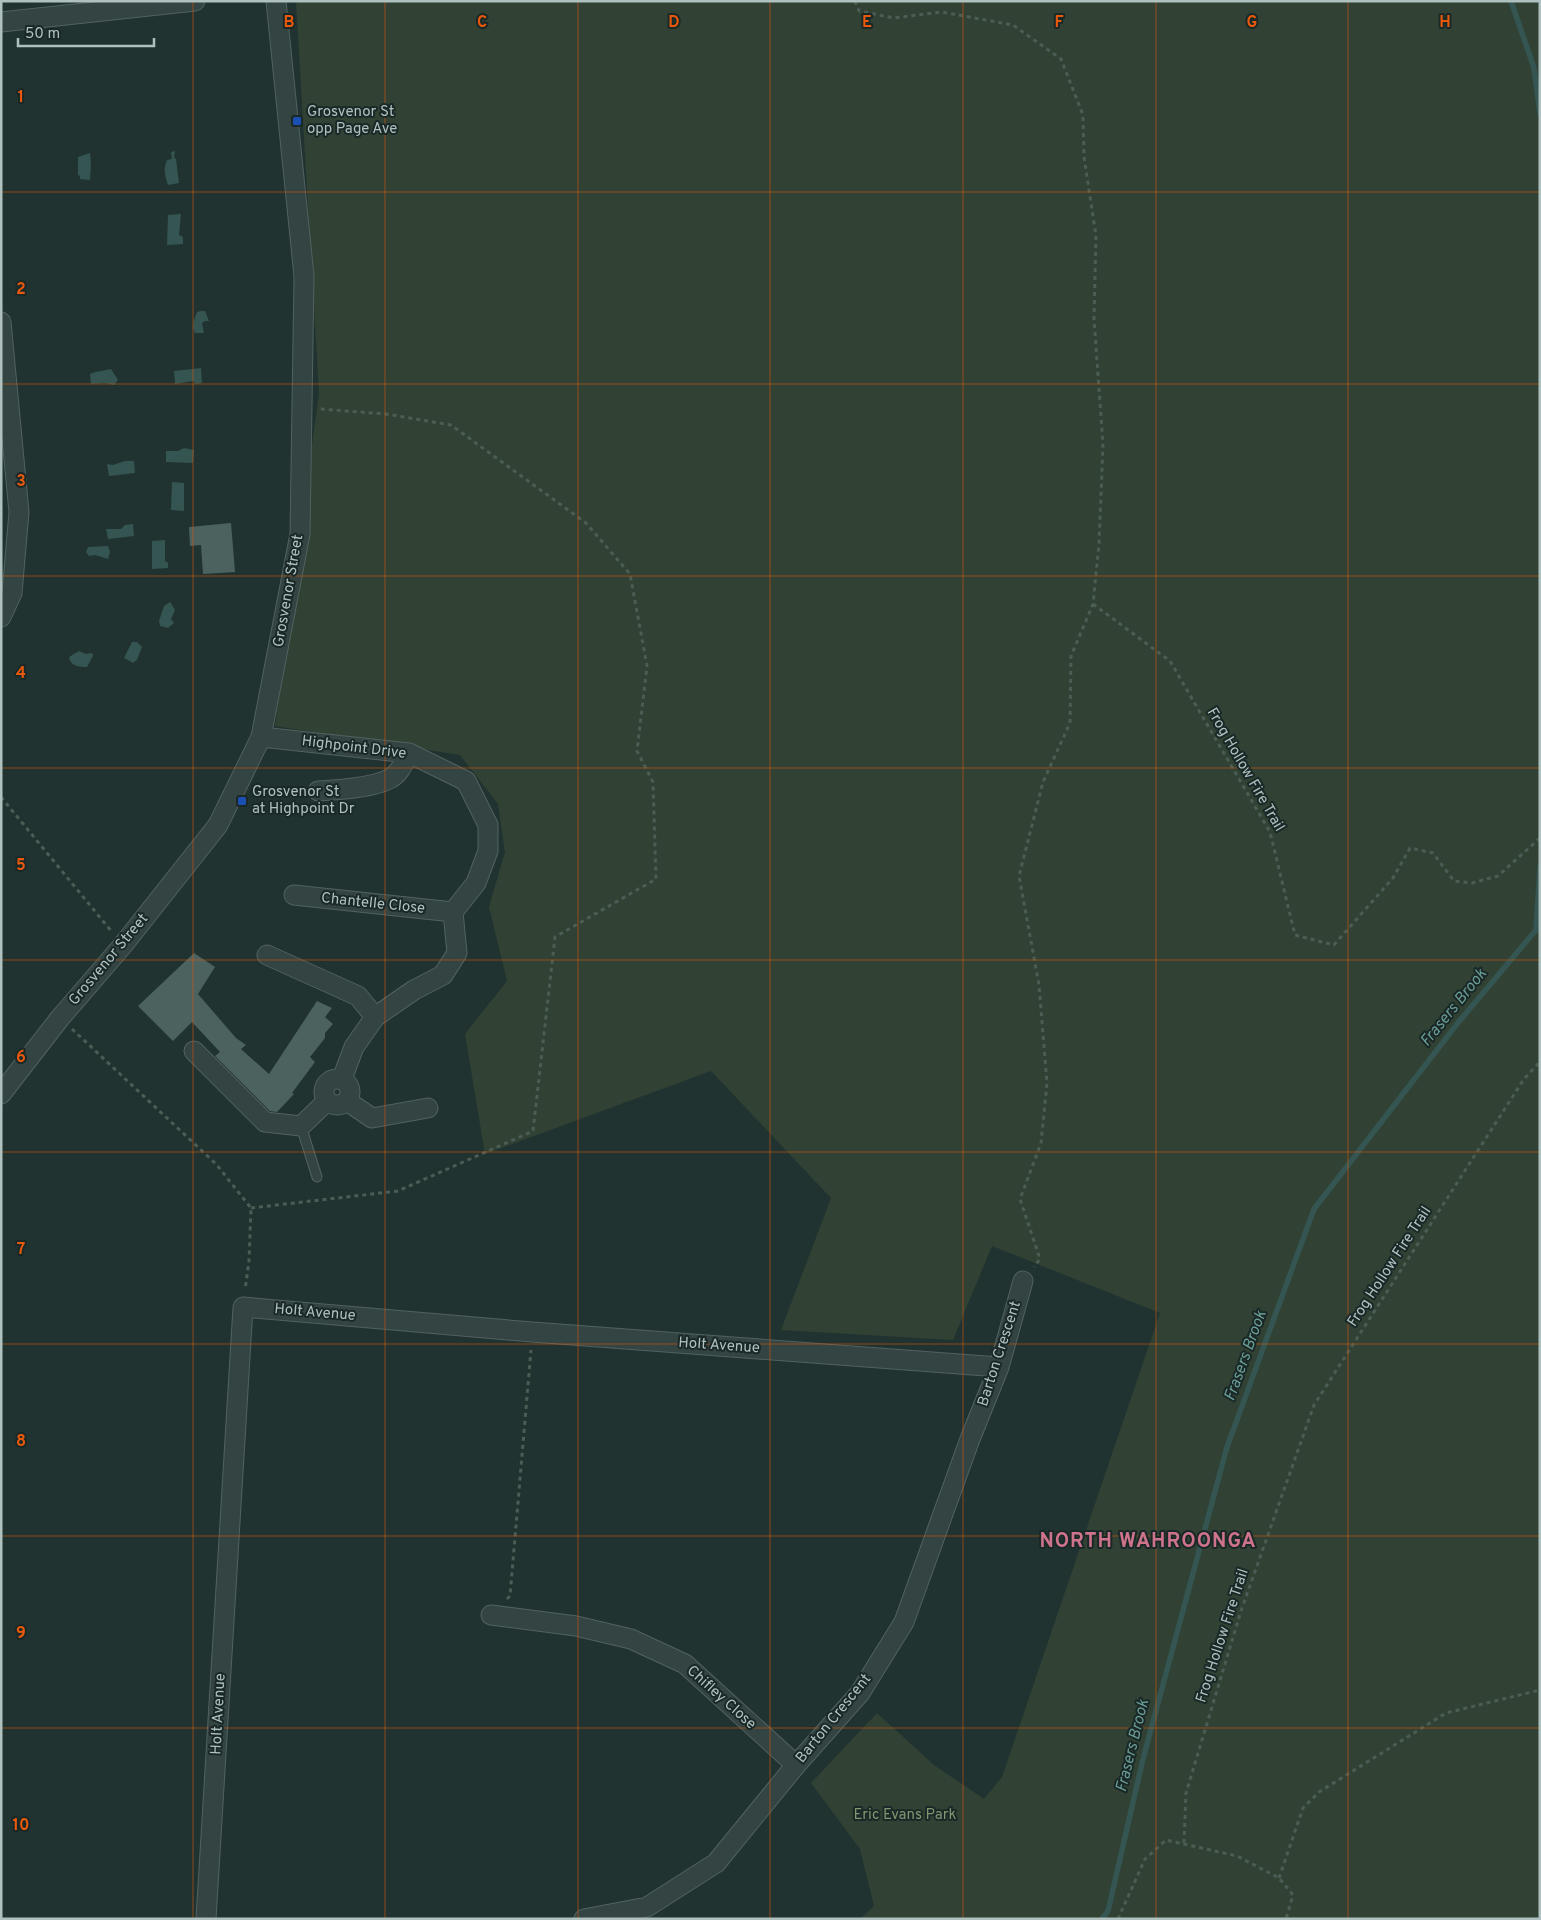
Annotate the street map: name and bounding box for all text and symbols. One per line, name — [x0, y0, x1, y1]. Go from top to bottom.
text: B — [283, 13, 295, 33]
text: C — [477, 13, 487, 33]
text: D — [668, 13, 680, 33]
text: E — [862, 13, 872, 33]
text: F — [1054, 13, 1064, 33]
text: G — [1247, 13, 1257, 33]
text: H — [1439, 13, 1451, 33]
scale bar — [18, 15, 154, 47]
text: 50 m — [25, 25, 60, 44]
text: 1 — [18, 88, 24, 108]
place label: Grosvenor St opp Page Ave — [307, 103, 397, 139]
marker: Grosvenor St opp Page Ave — [291, 115, 303, 127]
text: 2 — [16, 280, 26, 300]
text: 3 — [16, 472, 26, 492]
street label: Grosvenor Street — [270, 533, 308, 649]
text: 4 — [16, 664, 26, 684]
street label: Frog Hollow Fire Trail — [1202, 705, 1288, 835]
street label: Highpoint Drive — [301, 732, 407, 764]
place label: Grosvenor St at Highpoint Dr — [252, 783, 355, 819]
marker: Grosvenor St at Highpoint Dr — [236, 795, 248, 807]
text: 5 — [16, 856, 26, 876]
street label: Chantelle Close — [320, 889, 426, 919]
street label: Grosvenor Street — [65, 910, 153, 1010]
water label: Frasers Brook — [1416, 964, 1492, 1051]
text: 6 — [16, 1048, 26, 1068]
street label: Frog Hollow Fire Trail — [1344, 1203, 1436, 1331]
text: 7 — [17, 1240, 25, 1260]
street label: Barton Crescent — [974, 1299, 1026, 1409]
street label: Holt Avenue — [274, 1300, 356, 1326]
water label: Frasers Brook — [1220, 1307, 1272, 1404]
street label: Holt Avenue — [678, 1334, 760, 1358]
text: 8 — [16, 1432, 26, 1452]
district label: NORTH WAHROONGA — [1039, 1529, 1257, 1555]
street label: Frog Hollow Fire Trail — [1192, 1567, 1254, 1705]
text: 9 — [16, 1624, 26, 1644]
street label: Chifley Close — [682, 1662, 760, 1734]
street label: Barton Crescent — [792, 1670, 876, 1768]
street label: Holt Avenue — [207, 1673, 231, 1755]
water label: Frasers Brook — [1112, 1697, 1154, 1794]
park label: Eric Evans Park — [853, 1806, 957, 1825]
text: 10 — [13, 1816, 29, 1836]

